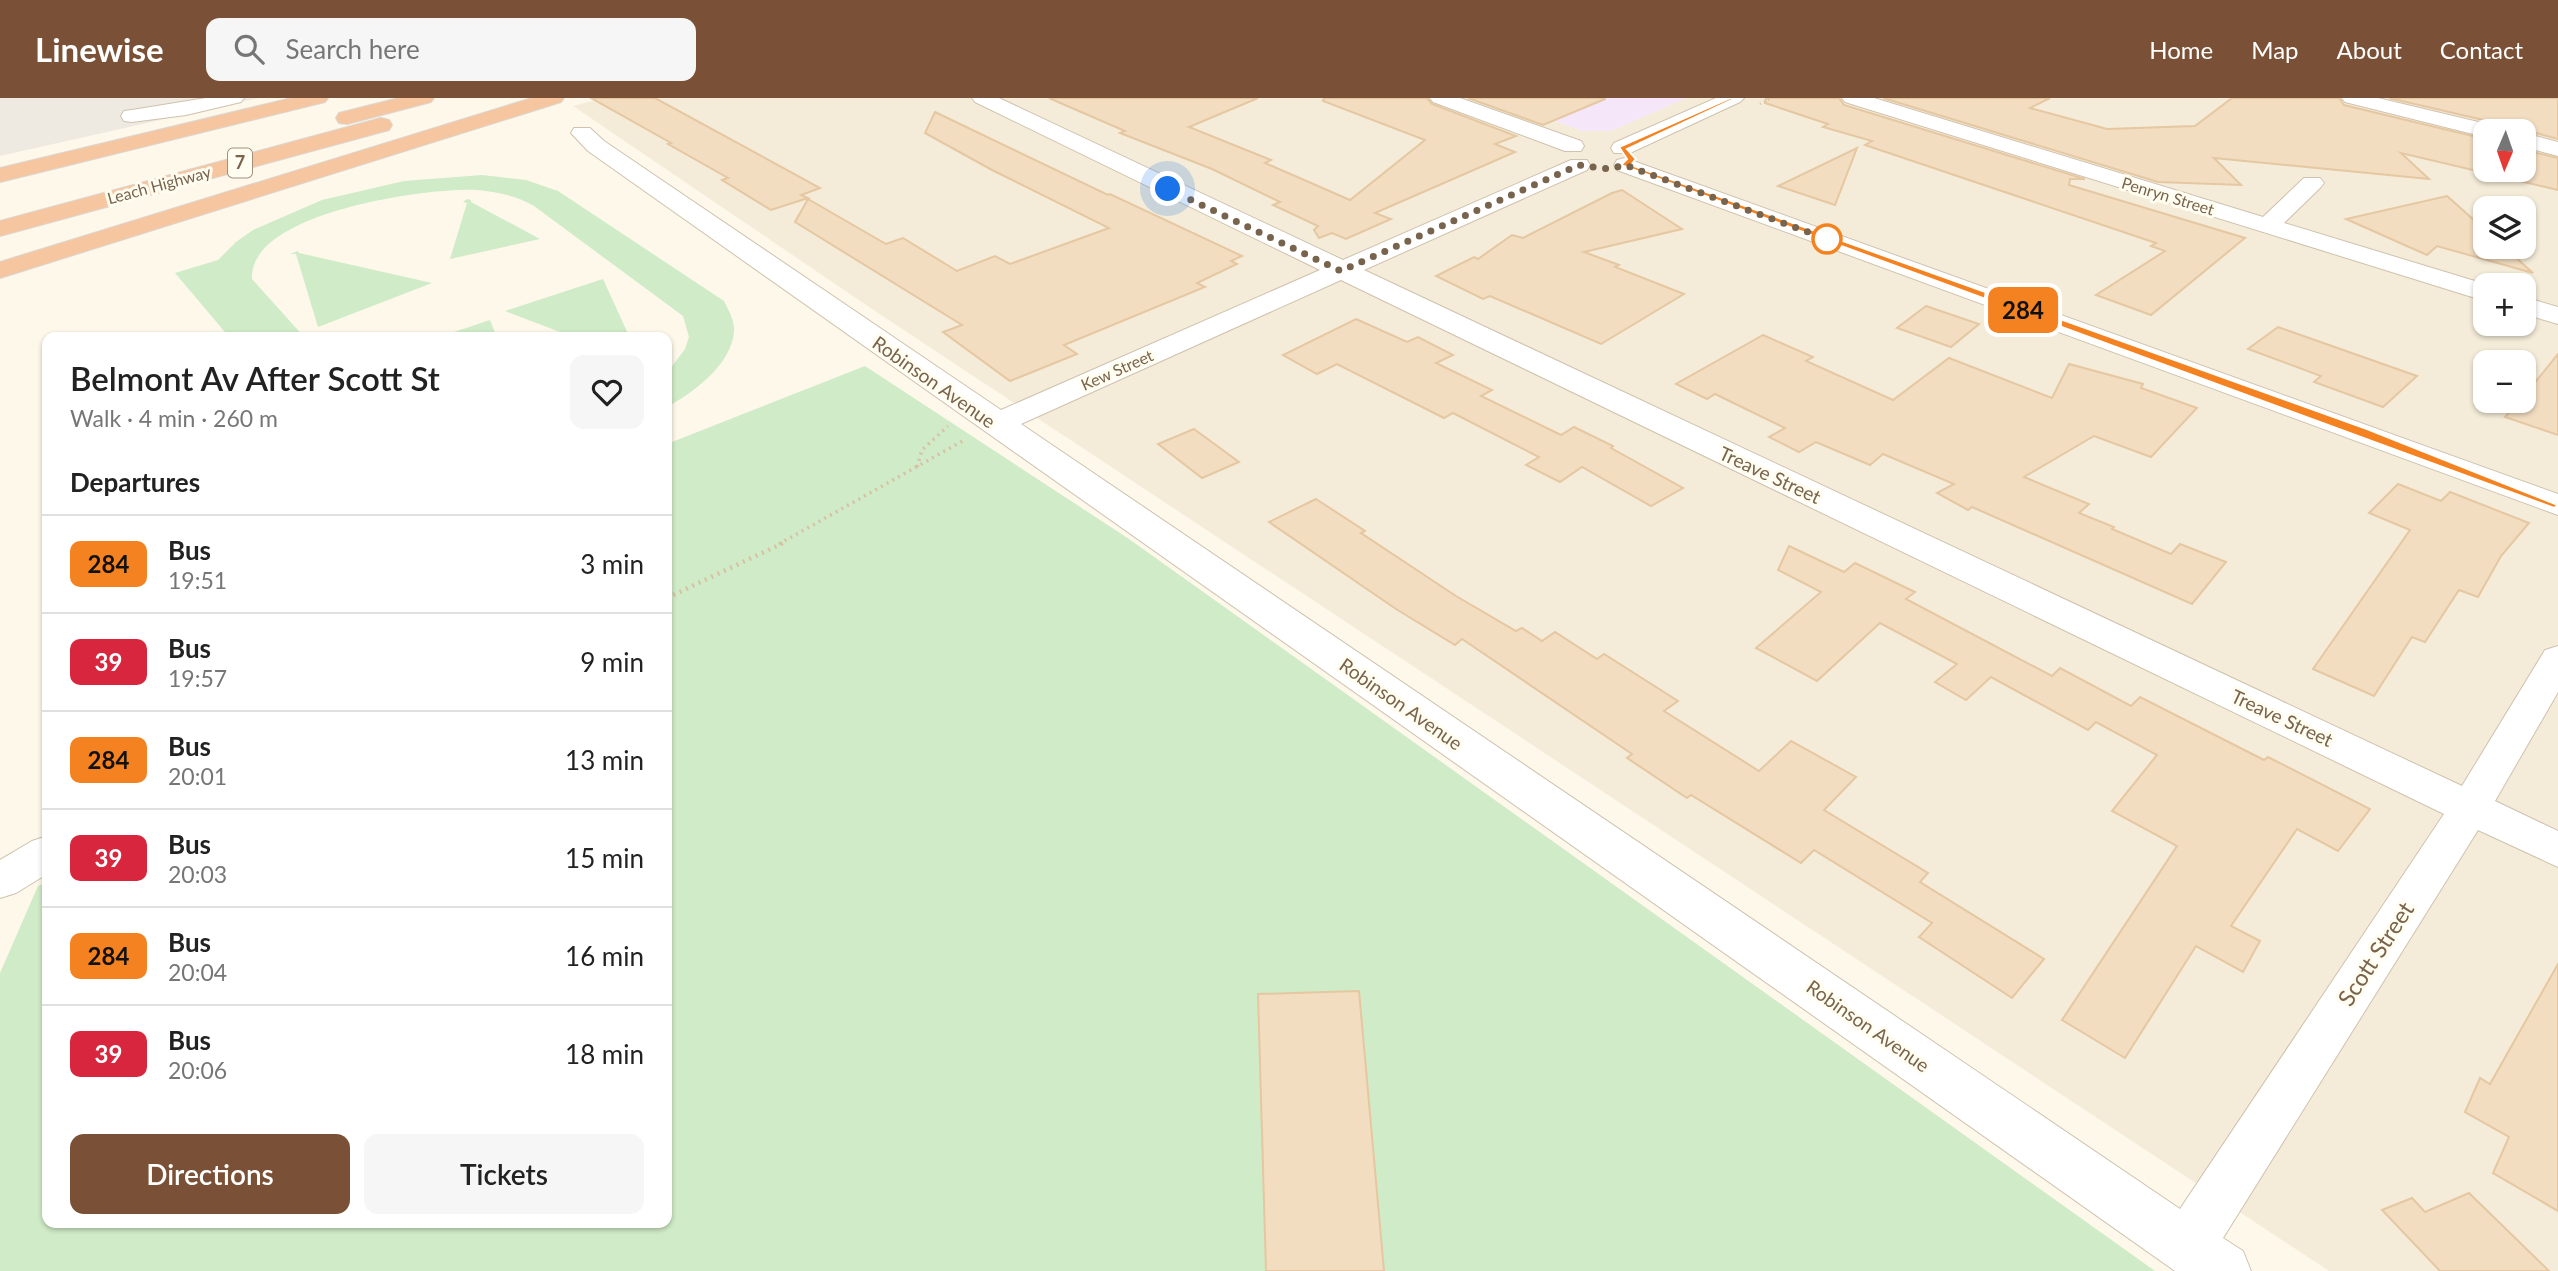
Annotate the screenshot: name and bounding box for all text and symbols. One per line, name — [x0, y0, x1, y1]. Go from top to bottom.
search box — [206, 18, 696, 81]
text: Linewise — [35, 29, 164, 69]
icon: search — [230, 30, 268, 68]
text: Search here — [286, 33, 420, 65]
text: Home — [2149, 35, 2213, 64]
text: Map — [2251, 35, 2299, 64]
text: About — [2337, 35, 2402, 64]
text: Contact — [2440, 35, 2523, 64]
north arrow — [2473, 119, 2536, 182]
map controls — [2473, 119, 2536, 413]
road number: 7 — [228, 149, 252, 178]
street label: Leach Highway — [105, 161, 213, 207]
your location — [1150, 171, 1185, 206]
street label: Penryn Street — [2120, 172, 2217, 219]
button: layers — [2473, 196, 2536, 259]
unlabelled marker — [1812, 224, 1842, 254]
button: + — [2473, 273, 2536, 336]
line badge: 284 — [1983, 287, 2063, 333]
text: 284 — [2002, 295, 2044, 324]
street label: Robinson Avenue — [868, 331, 1000, 432]
street label: Kew Street — [1078, 345, 1156, 394]
button: − — [2473, 350, 2536, 413]
button: heart — [570, 355, 644, 429]
text: Belmont Av After Scott St — [70, 358, 440, 398]
text: Walk · 4 min · 260 m — [70, 404, 278, 432]
street label: Treave Street — [1716, 441, 1825, 508]
text: Departures — [70, 466, 200, 498]
text: Bus — [168, 534, 211, 566]
text: 3 min — [580, 548, 644, 580]
text: 284 — [88, 549, 129, 578]
text: 19:51 — [168, 566, 227, 594]
text: Bus — [168, 632, 211, 664]
text: 9 min — [580, 646, 644, 678]
text: 39 — [95, 647, 122, 676]
street label: Robinson Avenue — [1335, 653, 1467, 754]
text: 19:57 — [168, 664, 227, 692]
street label: Treave Street — [2228, 684, 2337, 751]
text: Bus — [168, 730, 211, 762]
text: 13 min — [565, 744, 644, 776]
text: 284 — [88, 745, 129, 774]
text: 20:01 — [168, 762, 227, 790]
text: Bus — [168, 828, 211, 860]
text: 15 min — [565, 842, 644, 874]
text: 39 — [95, 843, 122, 872]
text: 20:03 — [168, 860, 227, 888]
street label: Scott Street — [2331, 896, 2419, 1011]
text: Bus — [168, 926, 211, 958]
text: 16 min — [565, 940, 644, 972]
text: 284 — [88, 941, 129, 970]
text: 20:04 — [168, 958, 227, 986]
street label: Robinson Avenue — [1802, 975, 1934, 1076]
text: Bus — [168, 1024, 211, 1056]
text: 18 min — [565, 1038, 644, 1070]
text: 39 — [95, 1039, 122, 1068]
text: 20:06 — [168, 1056, 227, 1084]
button: Directions — [70, 1134, 350, 1214]
button: Tickets — [364, 1134, 644, 1214]

